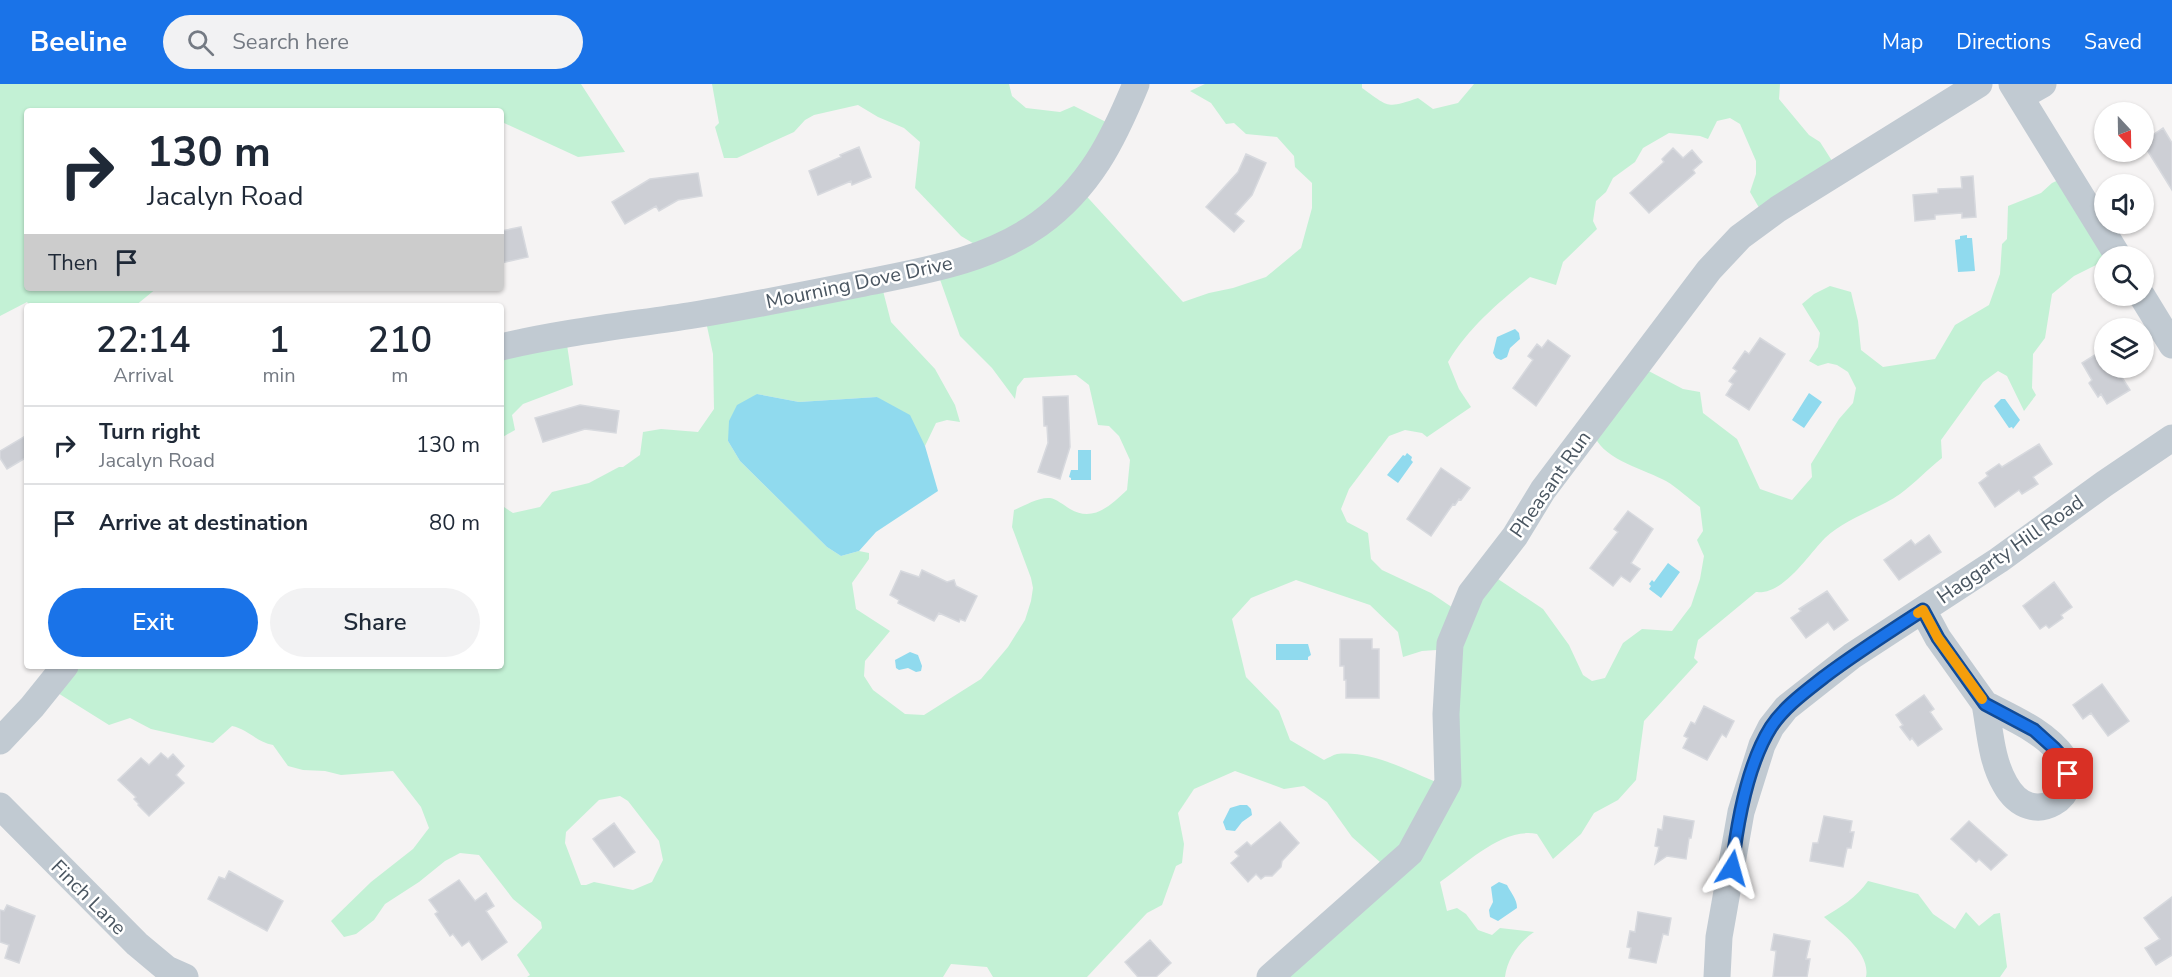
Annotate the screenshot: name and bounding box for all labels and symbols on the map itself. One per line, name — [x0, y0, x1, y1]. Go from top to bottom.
north arrow — [2094, 102, 2154, 162]
street label: Mourning Dove Drive — [763, 250, 955, 315]
street label: Pheasant Run — [1504, 425, 1597, 543]
street label: Haggarty Hill Road — [1931, 489, 2089, 610]
pin — [2042, 748, 2093, 799]
position arrow — [1700, 836, 1764, 900]
street label: Finch Lane — [45, 854, 132, 941]

